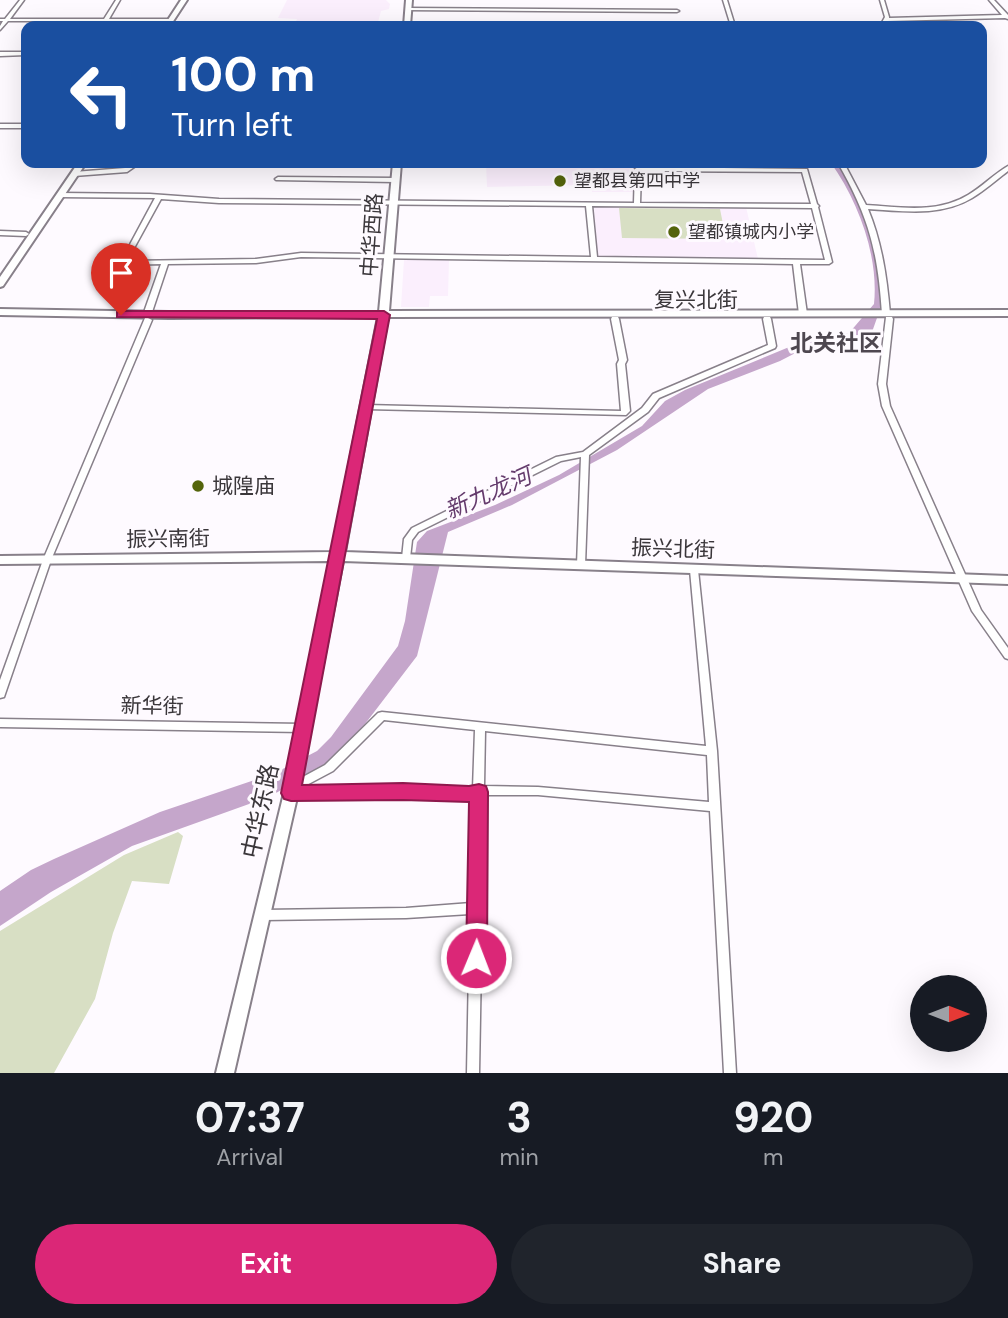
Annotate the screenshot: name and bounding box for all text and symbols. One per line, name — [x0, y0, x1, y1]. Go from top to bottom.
text: 100 m — [171, 42, 315, 106]
icon: left — [56, 49, 147, 140]
text: Turn left — [171, 104, 293, 146]
place label: 望都县第四中学 — [574, 169, 700, 193]
marker: 望都县第四中学 — [552, 173, 568, 189]
street label: 中华西路 — [355, 192, 389, 278]
place label: 望都镇城内小学 — [688, 220, 814, 244]
marker: 望都镇城内小学 — [666, 224, 682, 240]
pin — [91, 243, 151, 315]
icon: arrive — [102, 254, 140, 292]
street label: 复兴北街 — [654, 286, 738, 314]
district label: 北关社区 — [790, 328, 882, 358]
water label: 新九龙河 — [440, 459, 540, 525]
place label: 城隍庙 — [212, 472, 275, 500]
marker: 城隍庙 — [190, 478, 206, 494]
street label: 振兴南街 — [126, 524, 210, 554]
street label: 振兴北街 — [631, 534, 715, 564]
street label: 新华街 — [120, 691, 184, 721]
street label: 中华东路 — [235, 761, 285, 861]
position arrow — [439, 921, 513, 995]
north arrow — [910, 975, 987, 1052]
map controls — [910, 975, 987, 1052]
text: 07:37 — [195, 1090, 305, 1145]
text: 3 — [506, 1090, 532, 1145]
text: 920 — [733, 1090, 813, 1145]
text: Arrival — [216, 1142, 283, 1172]
text: min — [499, 1142, 539, 1172]
text: m — [763, 1142, 784, 1172]
button: Exit — [35, 1224, 497, 1304]
button: Share — [511, 1224, 973, 1304]

